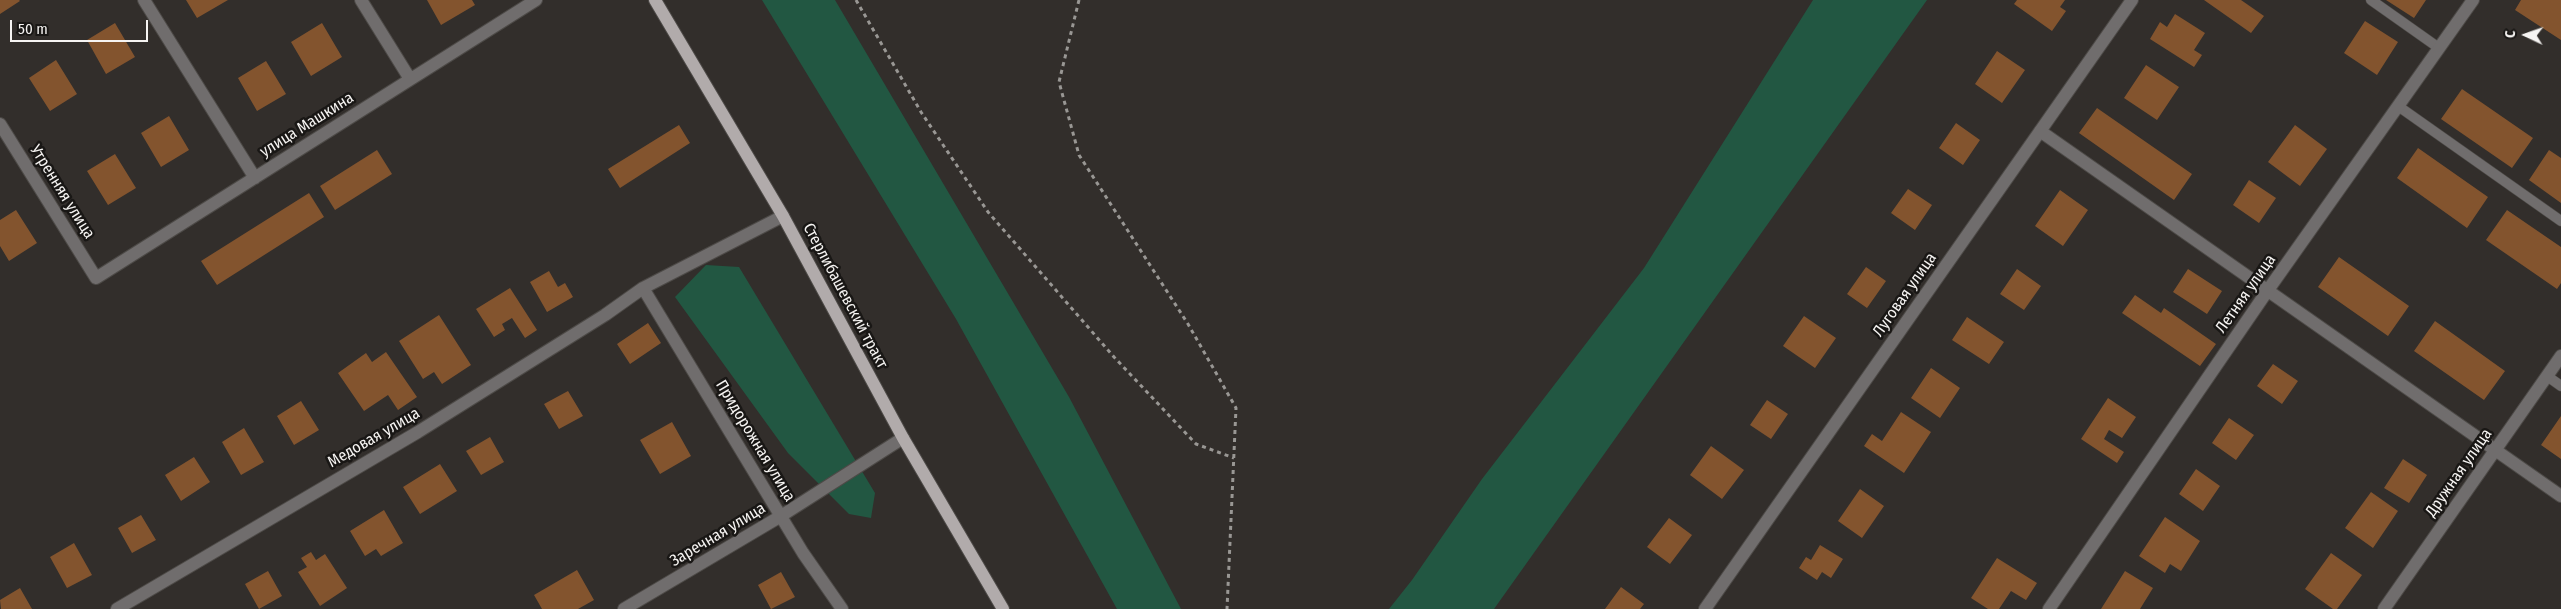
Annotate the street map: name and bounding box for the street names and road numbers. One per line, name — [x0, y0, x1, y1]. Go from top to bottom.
street label: улица Машкина — [257, 89, 357, 161]
street label: Утренняя улица — [26, 142, 98, 242]
street label: Стерлибашевский тракт — [799, 220, 891, 372]
street label: Луговая улица — [1869, 249, 1941, 341]
street label: Летняя улица — [2212, 251, 2280, 337]
street label: Придорожная улица — [711, 377, 799, 505]
street label: Медовая улица — [325, 404, 423, 472]
street label: Дружная улица — [2422, 425, 2496, 521]
street label: Заречная улица — [667, 499, 769, 571]

